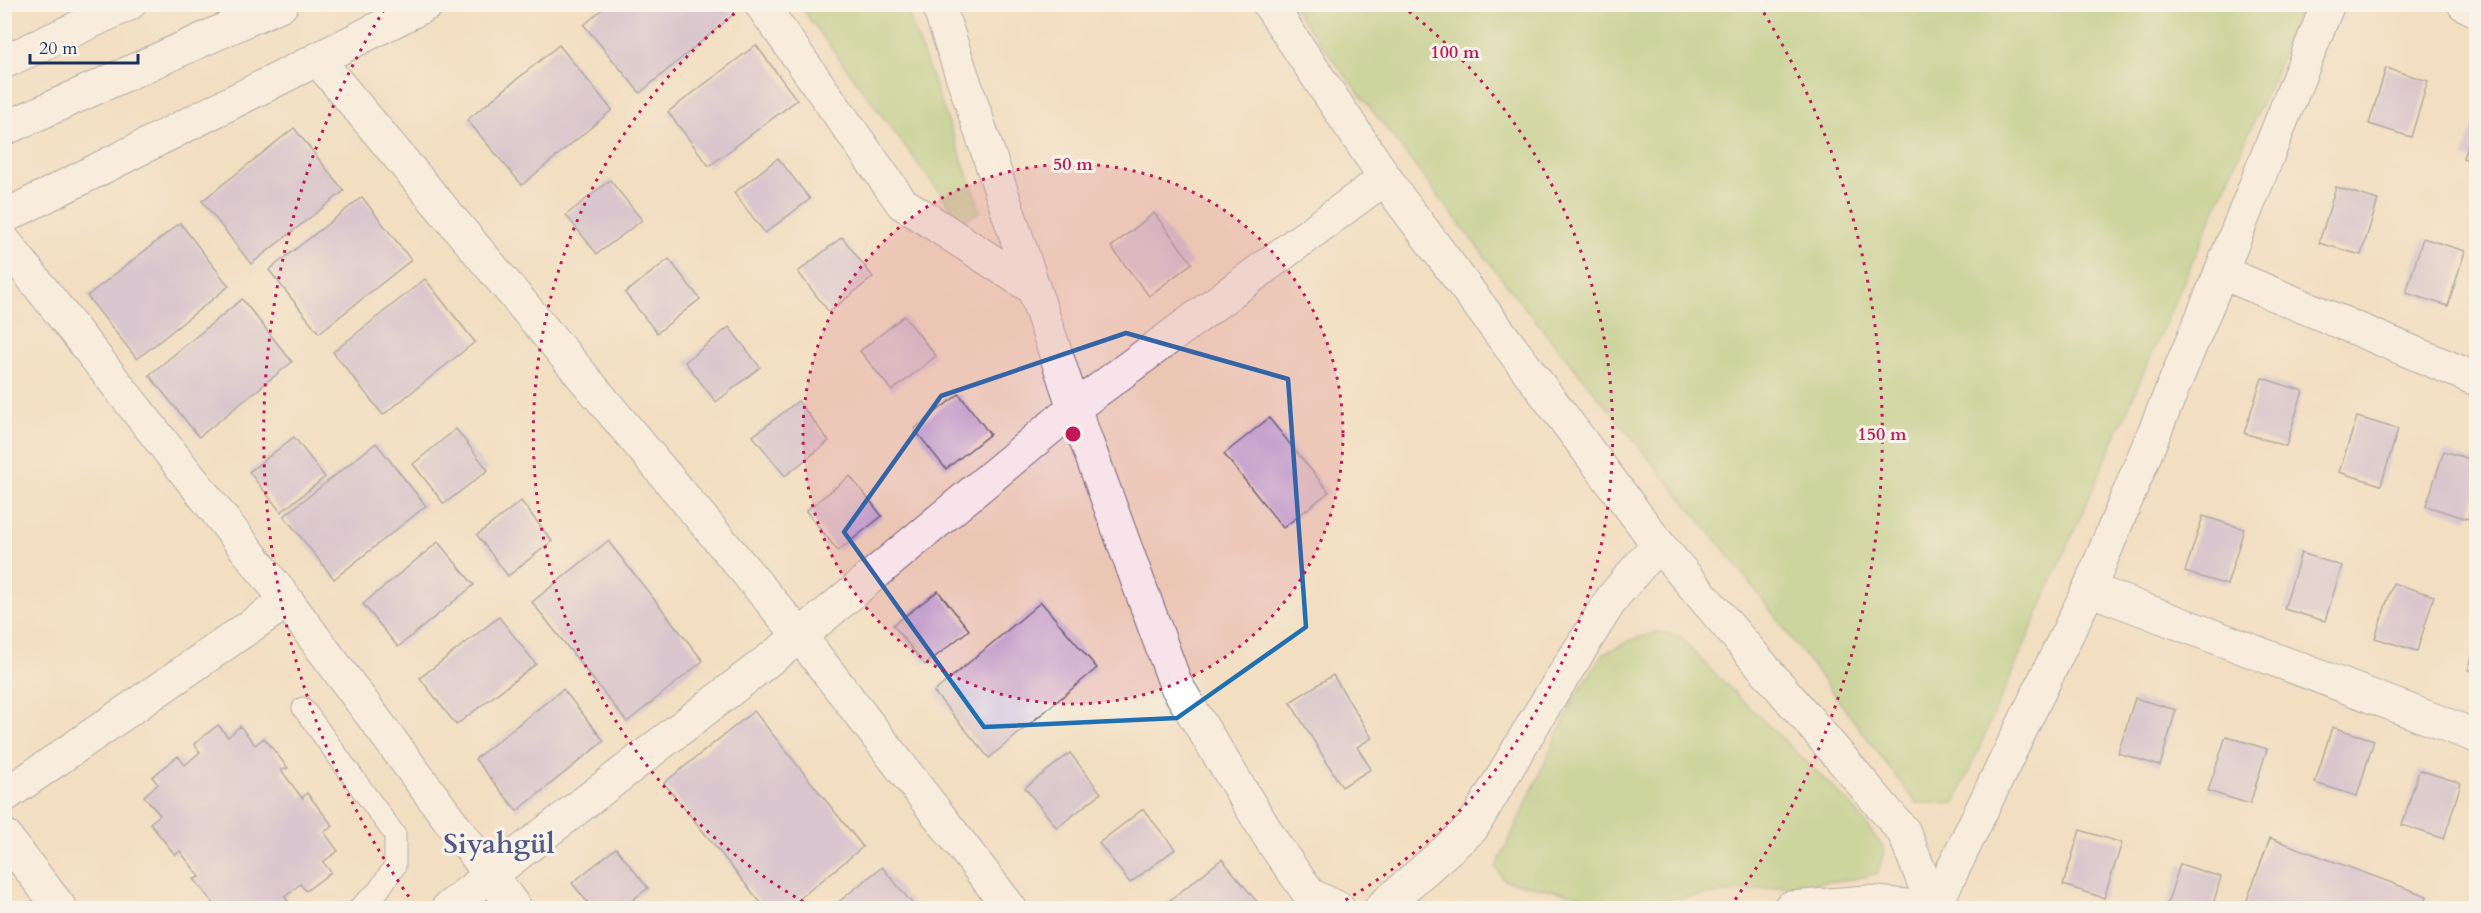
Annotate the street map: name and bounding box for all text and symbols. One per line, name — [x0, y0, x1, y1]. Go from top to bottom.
scale bar — [30, 27, 138, 65]
text: 20 m — [39, 36, 78, 61]
text: 100 m — [1430, 40, 1480, 65]
text: 50 m — [1053, 152, 1093, 177]
text: 150 m — [1857, 422, 1907, 447]
centre of rings — [1063, 424, 1083, 444]
district label: Siyahgül — [443, 825, 555, 863]

